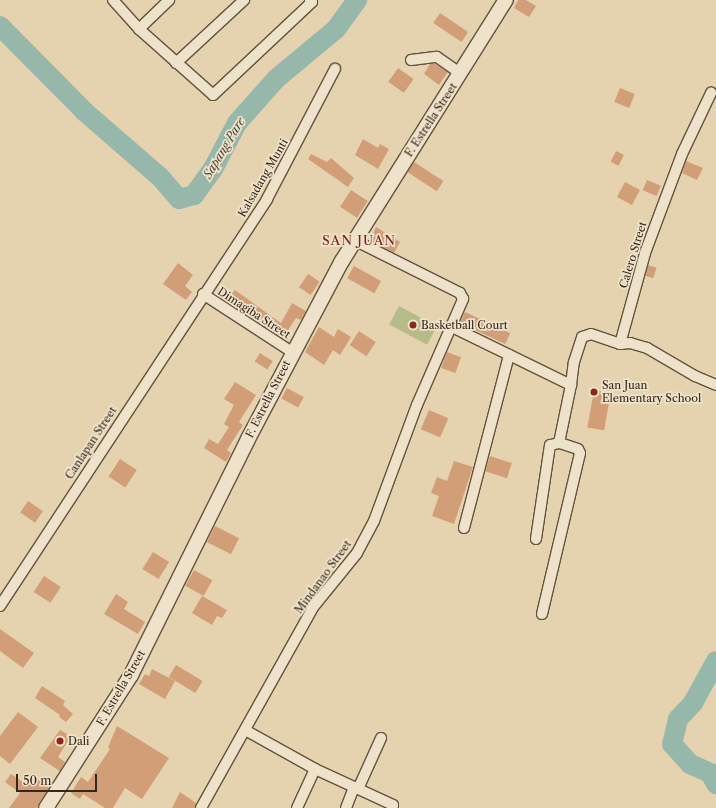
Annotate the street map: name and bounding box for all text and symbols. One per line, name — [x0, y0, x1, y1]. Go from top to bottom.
street label: F. Estrella Street — [402, 81, 460, 159]
water label: Sapang Pare — [200, 115, 248, 181]
street label: Kalsadang Munti — [235, 137, 291, 219]
street label: Calero Street — [617, 220, 649, 290]
district label: SAN JUAN — [322, 232, 396, 248]
street label: Dimagiba Street — [215, 285, 293, 341]
place label: Basketball Court — [421, 318, 508, 332]
marker: Basketball Court — [408, 320, 418, 330]
street label: F. Estrella Street — [243, 358, 293, 440]
place label: San Juan Elementary School — [602, 379, 702, 405]
marker: San Juan Elementary School — [589, 387, 599, 397]
street label: Canlapan Street — [63, 404, 119, 482]
street label: Mindanao Street — [292, 538, 354, 616]
street label: F. Estrella Street — [94, 648, 148, 728]
place label: Dali — [68, 734, 89, 748]
marker: Dali — [55, 736, 65, 746]
scale bar — [18, 766, 99, 792]
text: 50 m — [23, 773, 52, 788]

